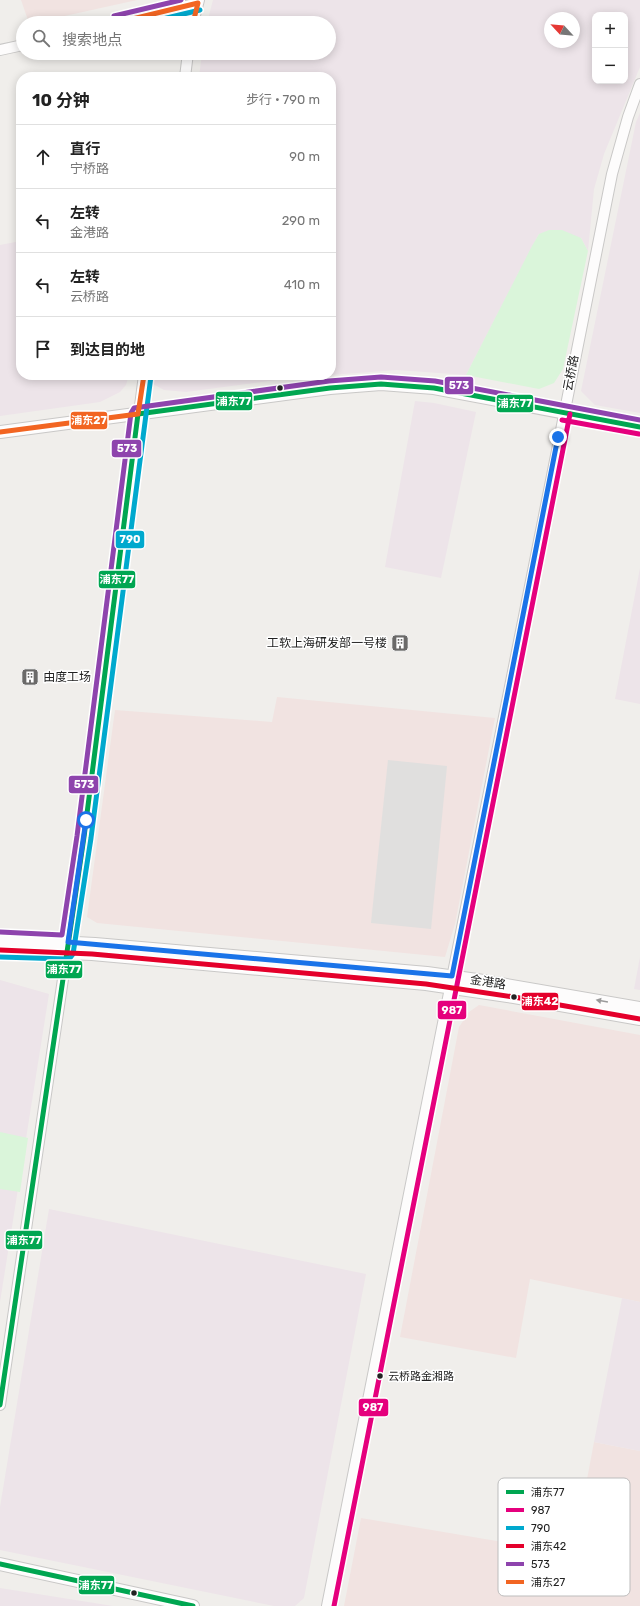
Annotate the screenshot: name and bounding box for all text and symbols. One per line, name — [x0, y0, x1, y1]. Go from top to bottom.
north arrow — [544, 12, 580, 48]
map controls — [592, 12, 628, 84]
button: + — [592, 12, 628, 48]
search box — [16, 16, 336, 60]
icon: search — [30, 27, 52, 49]
text: 搜索地点 — [62, 31, 122, 49]
button: − — [592, 48, 628, 84]
text: 10 分钟 — [32, 90, 90, 110]
text: 步行 · 790 m — [246, 92, 320, 107]
text: 直行 — [70, 140, 100, 158]
icon: ahead — [32, 146, 54, 168]
text: 90 m — [289, 149, 320, 164]
text: 宁桥路 — [70, 161, 109, 176]
text: 左转 — [70, 204, 100, 222]
icon: left — [32, 210, 54, 232]
text: 290 m — [282, 213, 320, 228]
text: 金港路 — [70, 225, 109, 240]
text: 左转 — [70, 268, 100, 286]
icon: left — [32, 274, 54, 296]
text: 410 m — [284, 277, 320, 292]
text: 云桥路 — [70, 289, 109, 304]
icon: arrive — [32, 338, 54, 360]
text: 到达目的地 — [70, 341, 145, 359]
street label: 云桥路 — [561, 354, 581, 392]
line badge: 573 — [444, 376, 474, 395]
text: 573 — [449, 379, 469, 392]
unlabelled marker — [275, 383, 285, 393]
line badge: 浦东77 — [215, 391, 253, 411]
line badge: 浦东77 — [496, 394, 534, 413]
text: 浦东77 — [217, 395, 252, 408]
text: 浦东77 — [498, 397, 533, 410]
line badge: 浦东27 — [70, 411, 108, 430]
text: 浦东27 — [71, 414, 107, 427]
route end — [549, 428, 567, 446]
line badge: 573 — [111, 439, 142, 458]
text: 573 — [117, 442, 137, 455]
line badge: 790 — [115, 530, 145, 549]
text: 790 — [120, 533, 140, 546]
line badge: 浦东77 — [98, 570, 136, 589]
text: 浦东77 — [100, 573, 135, 586]
building icon: 工软上海研发部一号楼 — [390, 633, 410, 653]
place label: 工软上海研发部一号楼 — [267, 636, 387, 650]
building icon: 由度工场 — [20, 667, 40, 687]
place label: 由度工场 — [43, 670, 91, 684]
line badge: 573 — [68, 775, 99, 794]
text: 573 — [74, 778, 94, 791]
route start — [77, 811, 95, 829]
line badge: 浦东77 — [45, 960, 83, 979]
text: 浦东77 — [47, 963, 82, 976]
street label: 金港路 — [469, 972, 507, 992]
unlabelled marker — [509, 992, 519, 1002]
line badge: 浦东42 — [521, 992, 559, 1011]
text: 浦东42 — [522, 995, 558, 1008]
one-way arrow — [595, 998, 608, 1004]
line badge: 987 — [437, 1000, 467, 1020]
text: 987 — [442, 1004, 463, 1017]
line badge: 浦东77 — [5, 1230, 43, 1250]
text: 浦东77 — [7, 1234, 42, 1247]
place label: 云桥路金湘路 — [388, 1370, 454, 1383]
marker: 云桥路金湘路 — [375, 1371, 385, 1381]
line badge: 987 — [358, 1398, 389, 1417]
text: 987 — [363, 1401, 384, 1414]
legend — [498, 1478, 630, 1596]
text: 浦东77 — [531, 1486, 565, 1499]
text: 987 — [531, 1504, 551, 1517]
text: 790 — [531, 1522, 550, 1535]
text: 浦东42 — [531, 1540, 566, 1553]
text: 573 — [531, 1558, 550, 1571]
line badge: 浦东77 — [78, 1575, 115, 1595]
text: 浦东27 — [531, 1576, 565, 1589]
text: 浦东77 — [79, 1579, 114, 1592]
unlabelled marker — [129, 1588, 139, 1598]

